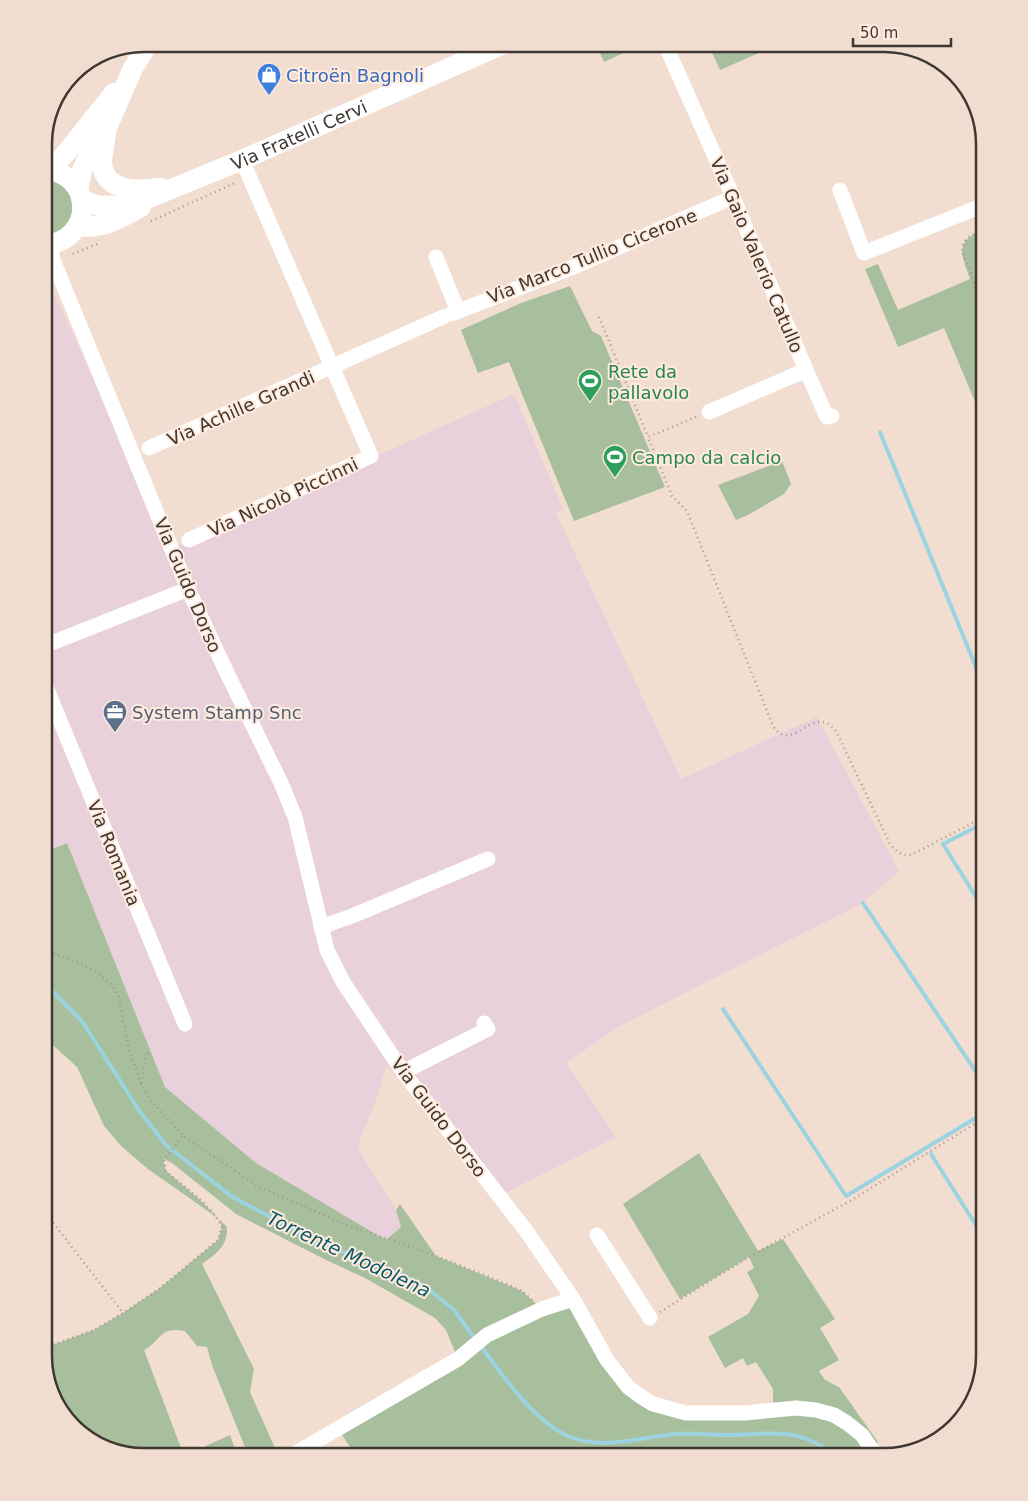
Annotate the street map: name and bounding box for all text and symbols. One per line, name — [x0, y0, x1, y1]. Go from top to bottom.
scale bar — [853, 15, 950, 47]
text: 50 m — [860, 24, 898, 42]
shop icon: Citroën Bagnoli — [256, 62, 282, 96]
place label: Citroën Bagnoli — [286, 65, 424, 86]
street label: Via Fratelli Cervi — [228, 95, 370, 174]
street label: Via Gaio Valerio Catullo — [706, 154, 808, 356]
street label: Via Marco Tullio Cicerone — [484, 204, 700, 308]
place label: Rete da pallavolo — [608, 361, 689, 403]
street label: Via Achille Grandi — [164, 366, 318, 450]
sports icon: Rete da pallavolo — [577, 368, 603, 402]
sports icon: Campo da calcio — [602, 444, 628, 478]
place label: Campo da calcio — [632, 447, 781, 468]
street label: Via Nicolò Piccinni — [205, 453, 361, 541]
street label: Via Guido Dorso — [150, 514, 226, 656]
office icon: System Stamp Snc — [102, 699, 128, 733]
place label: System Stamp Snc — [132, 702, 302, 723]
street label: Via Romania — [83, 797, 145, 909]
street label: Via Guido Dorso — [387, 1053, 491, 1181]
water label: Torrente Modolena — [264, 1206, 434, 1302]

